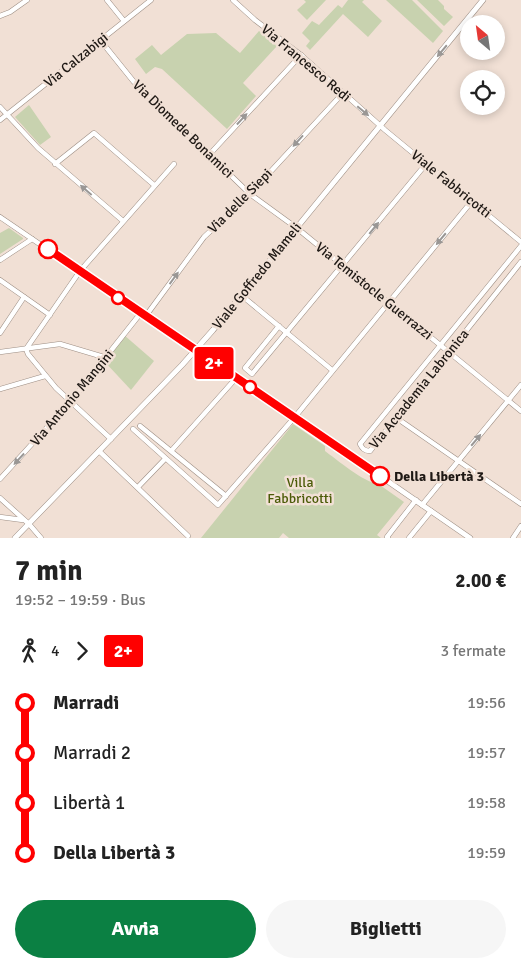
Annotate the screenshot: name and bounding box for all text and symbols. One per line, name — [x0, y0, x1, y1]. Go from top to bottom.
north arrow — [460, 15, 505, 60]
map controls — [460, 15, 505, 115]
street label: Via Francesco Redi — [258, 21, 354, 105]
street label: Via Calzabigi — [41, 29, 111, 91]
one-way arrow — [436, 45, 447, 58]
button: locate — [460, 70, 505, 115]
street label: Via Diomede Bonamici — [129, 76, 237, 182]
one-way arrow — [356, 106, 369, 117]
one-way arrow — [236, 114, 248, 126]
one-way arrow — [292, 135, 304, 147]
street label: Viale Fabbricotti — [407, 146, 495, 222]
street label: Via delle Siepi — [204, 165, 276, 237]
one-way arrow — [79, 184, 92, 195]
street label: Viale Goffredo Mameli — [209, 219, 305, 333]
one-way arrow — [368, 222, 379, 235]
one-way arrow — [436, 233, 447, 245]
unlabelled marker — [38, 239, 58, 259]
street label: Via Temistocle Guerrazzi — [312, 239, 436, 343]
one-way arrow — [169, 271, 179, 285]
unlabelled marker — [111, 291, 125, 305]
street label: Via Accademia Labronica — [365, 326, 473, 452]
street label: Via Antonio Mangini — [27, 346, 117, 450]
line badge: 2+ — [192, 347, 236, 379]
text: 2+ — [205, 352, 223, 374]
unlabelled marker — [243, 380, 257, 394]
one-way arrow — [470, 434, 481, 447]
one-way arrow — [13, 452, 25, 464]
marker: Della Libertà 3 — [370, 466, 390, 486]
place label: Della Libertà 3 — [394, 468, 484, 485]
park label: Villa Fabbricotti — [267, 474, 333, 507]
text: 7 min — [15, 554, 83, 588]
text: 2.00 € — [455, 569, 506, 593]
text: 19:52 – 19:59 · Bus — [15, 590, 146, 610]
icon: walk — [15, 637, 43, 665]
icon: forward — [68, 637, 96, 665]
text: 2+ — [114, 640, 133, 662]
text: 4 — [51, 641, 60, 661]
text: 3 fermate — [441, 641, 506, 661]
text: Marradi — [53, 691, 119, 715]
text: 19:56 — [467, 693, 506, 713]
text: Marradi 2 — [53, 741, 131, 765]
text: 19:57 — [467, 743, 506, 763]
text: Libertà 1 — [53, 791, 125, 815]
text: 19:58 — [467, 793, 506, 813]
text: Della Libertà 3 — [53, 841, 175, 865]
text: 19:59 — [467, 843, 506, 863]
button: Avvia — [15, 900, 256, 958]
button: Biglietti — [266, 900, 506, 958]

